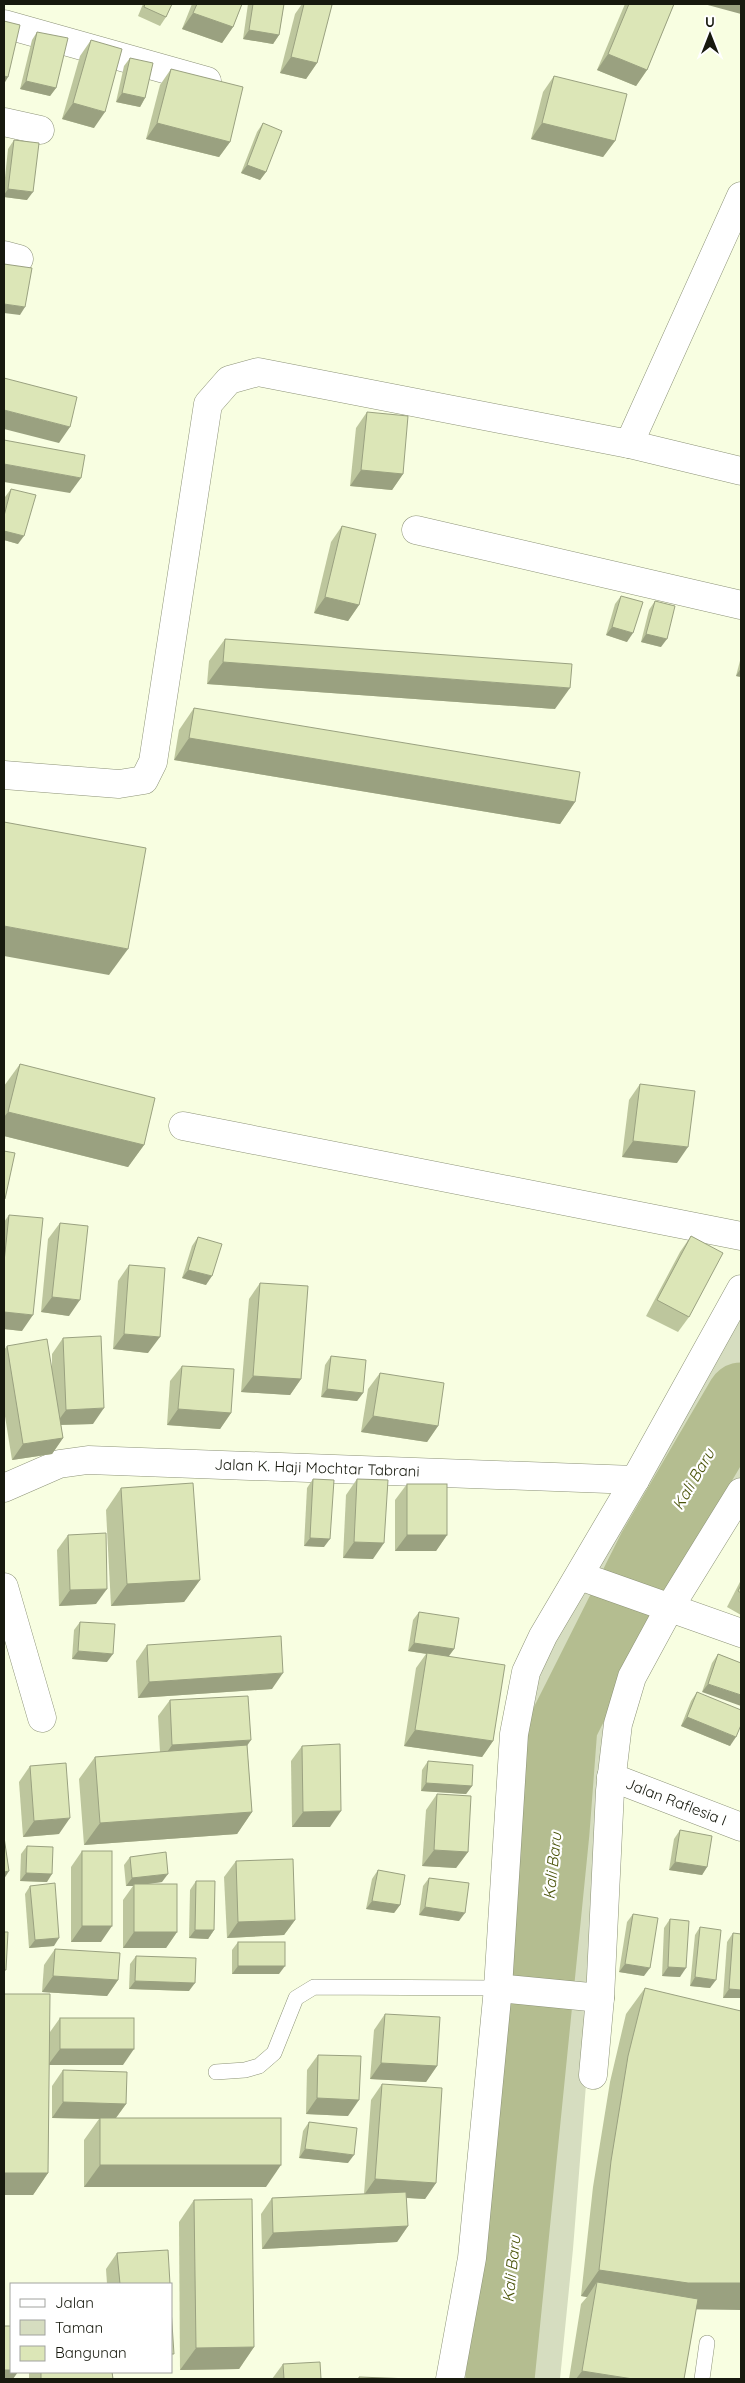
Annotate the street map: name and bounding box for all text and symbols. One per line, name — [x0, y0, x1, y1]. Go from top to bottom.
north arrow — [685, 10, 735, 60]
text: U — [705, 13, 715, 31]
water label: Kali Baru — [667, 1444, 719, 1513]
street label: Jalan K. Haji Mochtar Tabrani — [214, 1454, 420, 1481]
street label: Jalan Raflesia I — [623, 1774, 729, 1830]
water label: Kali Baru — [539, 1831, 566, 1901]
water label: Kali Baru — [498, 2234, 525, 2304]
legend — [10, 2283, 172, 2373]
text: Jalan — [55, 2293, 94, 2312]
text: Taman — [55, 2318, 103, 2337]
text: Bangunan — [55, 2343, 127, 2362]

